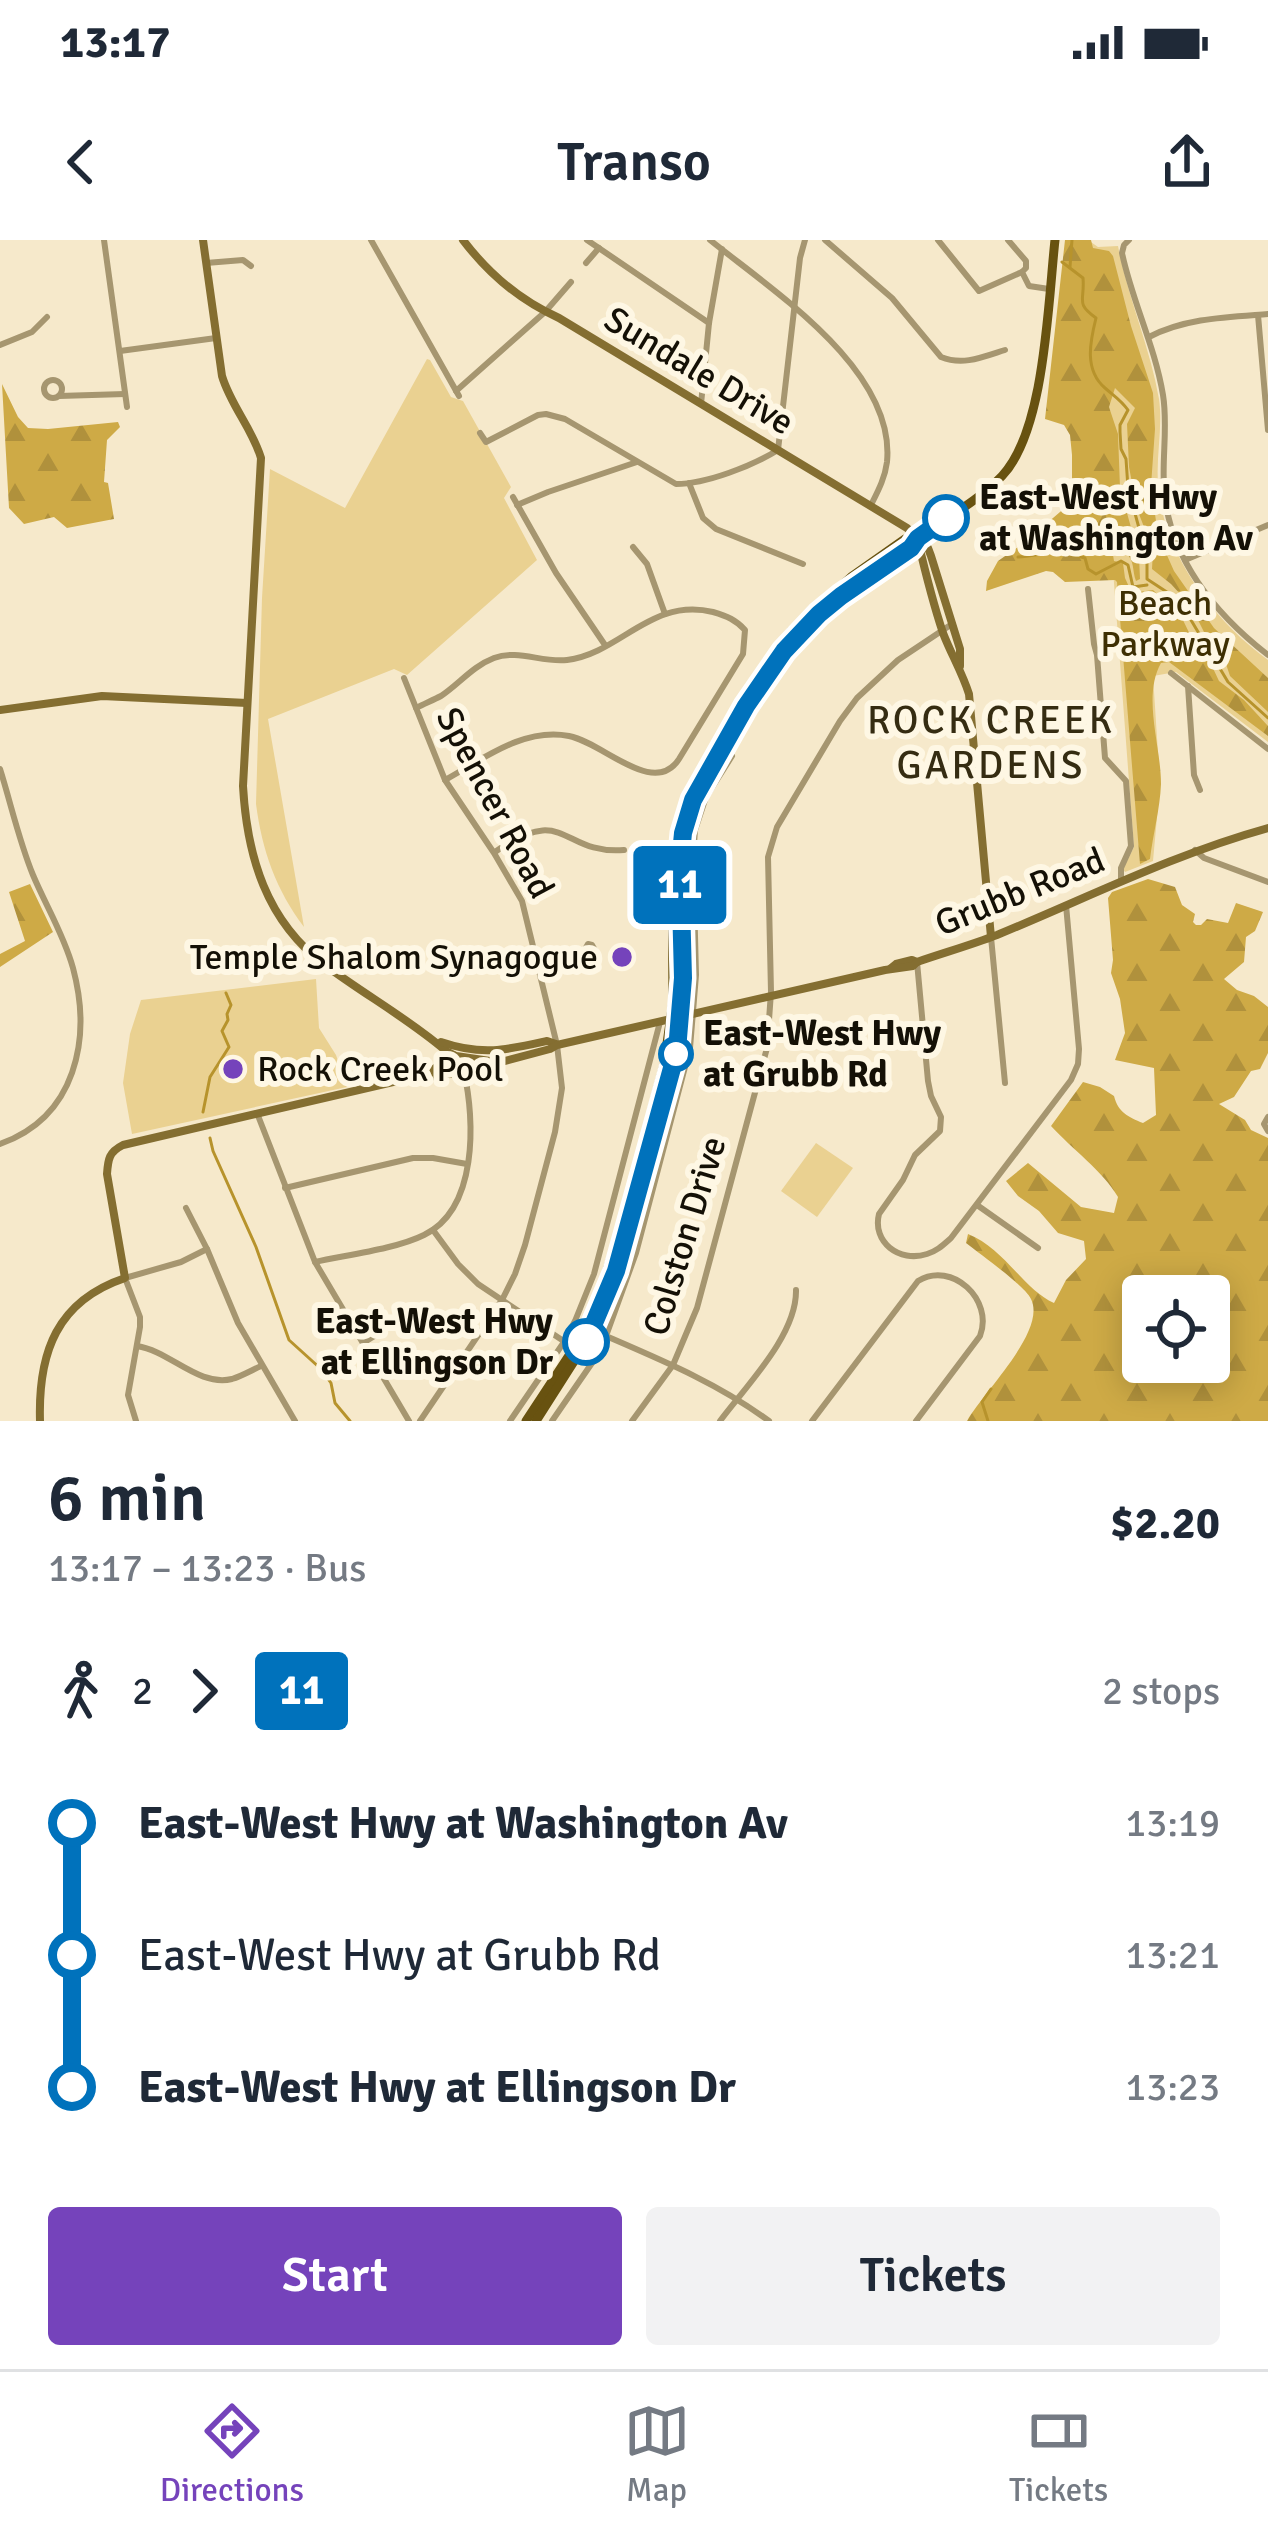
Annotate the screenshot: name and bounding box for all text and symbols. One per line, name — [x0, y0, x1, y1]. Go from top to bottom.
text: 13:17 — [60, 15, 170, 70]
icon: back — [48, 129, 114, 195]
text: Transo — [557, 129, 711, 196]
icon: share — [1154, 129, 1220, 195]
street label: Sundale Drive — [596, 297, 802, 445]
place label: East-West Hwy at Washington Av — [979, 475, 1254, 561]
marker: East-West Hwy at Washington Av — [924, 496, 968, 540]
park label: Beach Parkway — [1100, 581, 1230, 667]
district label: ROCK CREEK GARDENS — [867, 696, 1115, 789]
street label: Spencer Road — [426, 700, 564, 906]
street label: Grubb Road — [929, 838, 1111, 946]
line badge: 11 — [626, 846, 734, 924]
text: 11 — [657, 859, 703, 910]
place label: Temple Shalom Synagogue — [190, 935, 598, 980]
marker: Temple Shalom Synagogue — [609, 944, 635, 970]
place label: East-West Hwy at Grubb Rd — [703, 1011, 941, 1097]
marker: East-West Hwy at Grubb Rd — [660, 1038, 692, 1070]
place label: Rock Creek Pool — [257, 1047, 504, 1092]
marker: Rock Creek Pool — [220, 1056, 246, 1082]
street label: Colston Drive — [633, 1131, 737, 1341]
map controls — [1122, 1275, 1230, 1383]
button: locate — [1122, 1275, 1230, 1383]
place label: East-West Hwy at Ellingson Dr — [315, 1299, 554, 1385]
marker: East-West Hwy at Ellingson Dr — [564, 1320, 608, 1364]
text: 6 min — [48, 1458, 206, 1539]
text: $2.20 — [1110, 1496, 1220, 1551]
text: 13:17 – 13:23 · Bus — [48, 1544, 366, 1592]
icon: walk — [48, 1658, 114, 1724]
icon: forward — [171, 1658, 237, 1724]
text: 11 — [279, 1665, 324, 1716]
text: 2 — [132, 1667, 153, 1715]
text: 2 stops — [1102, 1667, 1220, 1715]
text: East-West Hwy at Washington Av — [138, 1796, 788, 1851]
text: 13:19 — [1125, 1799, 1220, 1847]
text: East-West Hwy at Grubb Rd — [138, 1928, 661, 1983]
text: 13:21 — [1125, 1931, 1220, 1979]
text: East-West Hwy at Ellingson Dr — [138, 2060, 736, 2115]
text: 13:23 — [1125, 2063, 1220, 2111]
button: Start — [48, 2207, 622, 2345]
button: Tickets — [646, 2207, 1220, 2345]
tab: Directions — [160, 2398, 304, 2511]
tab: Map — [624, 2398, 690, 2511]
tab: Tickets — [1009, 2398, 1108, 2511]

